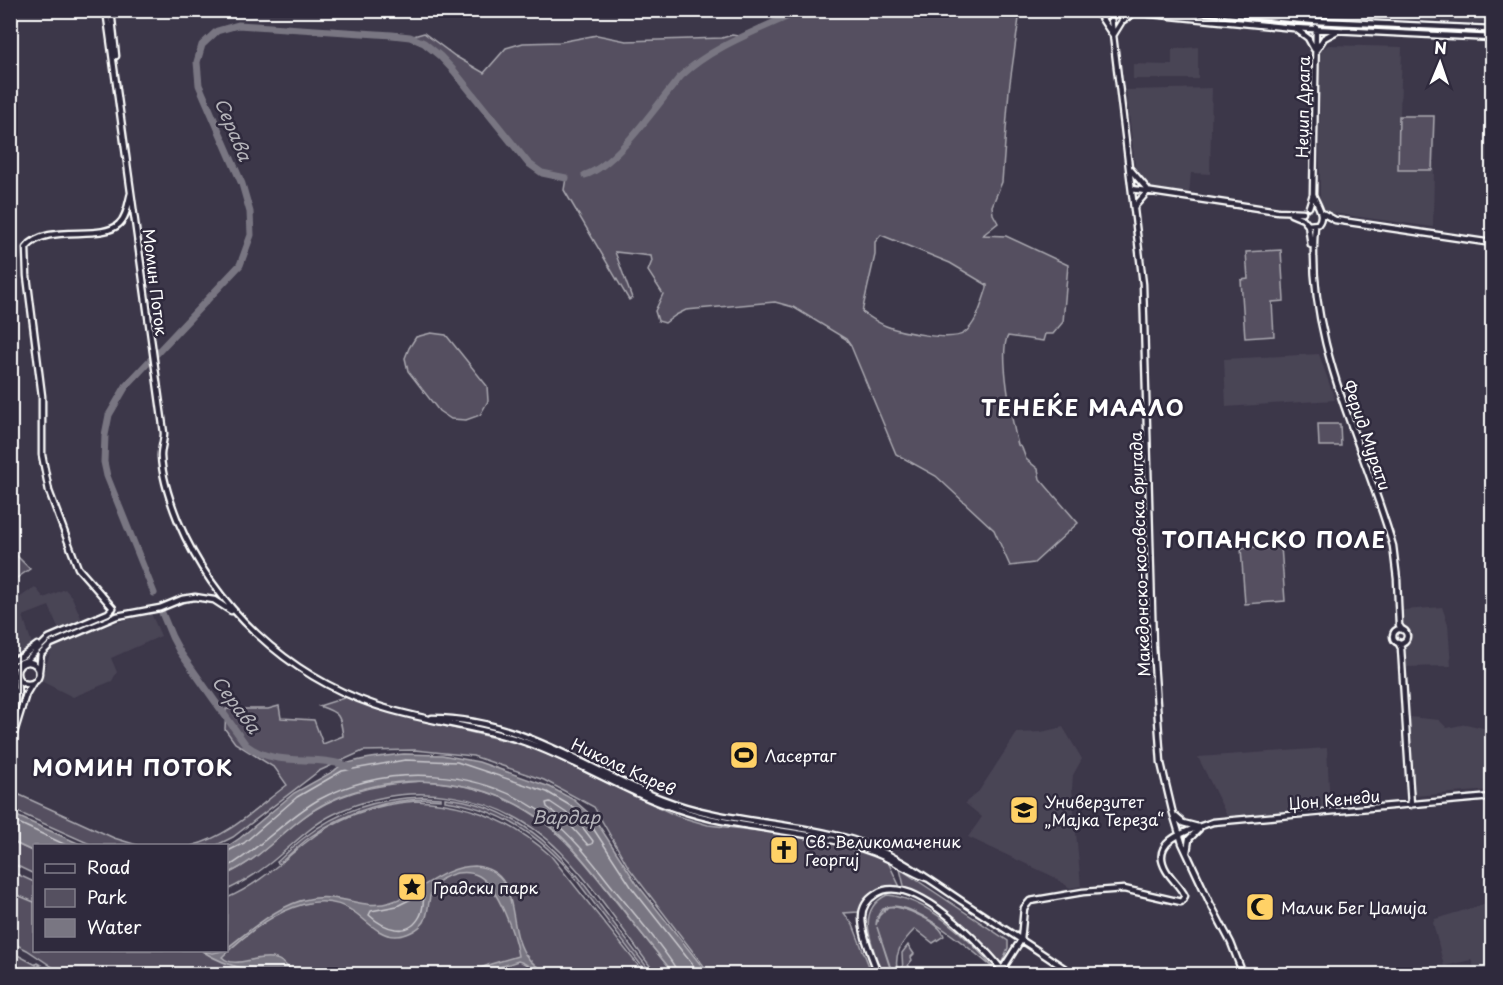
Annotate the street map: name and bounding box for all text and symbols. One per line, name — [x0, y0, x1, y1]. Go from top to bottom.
north arrow — [1410, 33, 1470, 93]
text: N — [1434, 35, 1447, 59]
street label: Неџип Драга — [1289, 56, 1315, 158]
water label: Серава — [209, 93, 260, 165]
street label: Момин Поток — [138, 227, 175, 337]
street label: Ферид Мурати — [1338, 377, 1398, 493]
district label: ТЕНЕЌЕ МААЛО — [981, 390, 1185, 423]
street label: Македонско-косовска бригада — [1123, 431, 1155, 677]
district label: ТОПАНСКО ПОЛЕ — [1161, 522, 1387, 555]
water label: Серава — [206, 669, 268, 739]
street label: Никола Карев — [568, 731, 680, 801]
sports icon: Ласертаг — [728, 739, 760, 771]
place label: Ласертаг — [765, 743, 837, 767]
district label: МОМИН ПОТОК — [32, 750, 234, 783]
street label: Џон Кенеди — [1287, 783, 1381, 815]
place label: Универзитет „Мајка Тереза“ — [1045, 789, 1164, 831]
school or university icon: Универзитет „Мајка Тереза“ — [1008, 794, 1040, 826]
water label: Вардар — [532, 803, 601, 830]
place label: Св. Великомаченик Георгиј — [805, 829, 961, 871]
church icon: Св. Великомаченик Георгиј — [768, 834, 800, 866]
legend — [33, 844, 228, 952]
text: Road — [87, 853, 131, 880]
place icon: Градски парк — [396, 871, 428, 903]
place label: Градски парк — [433, 875, 539, 899]
text: Park — [87, 883, 127, 910]
mosque icon: Малик Бег Џамија — [1244, 891, 1276, 923]
place label: Малик Бег Џамија — [1281, 895, 1427, 919]
text: Water — [87, 913, 142, 940]

